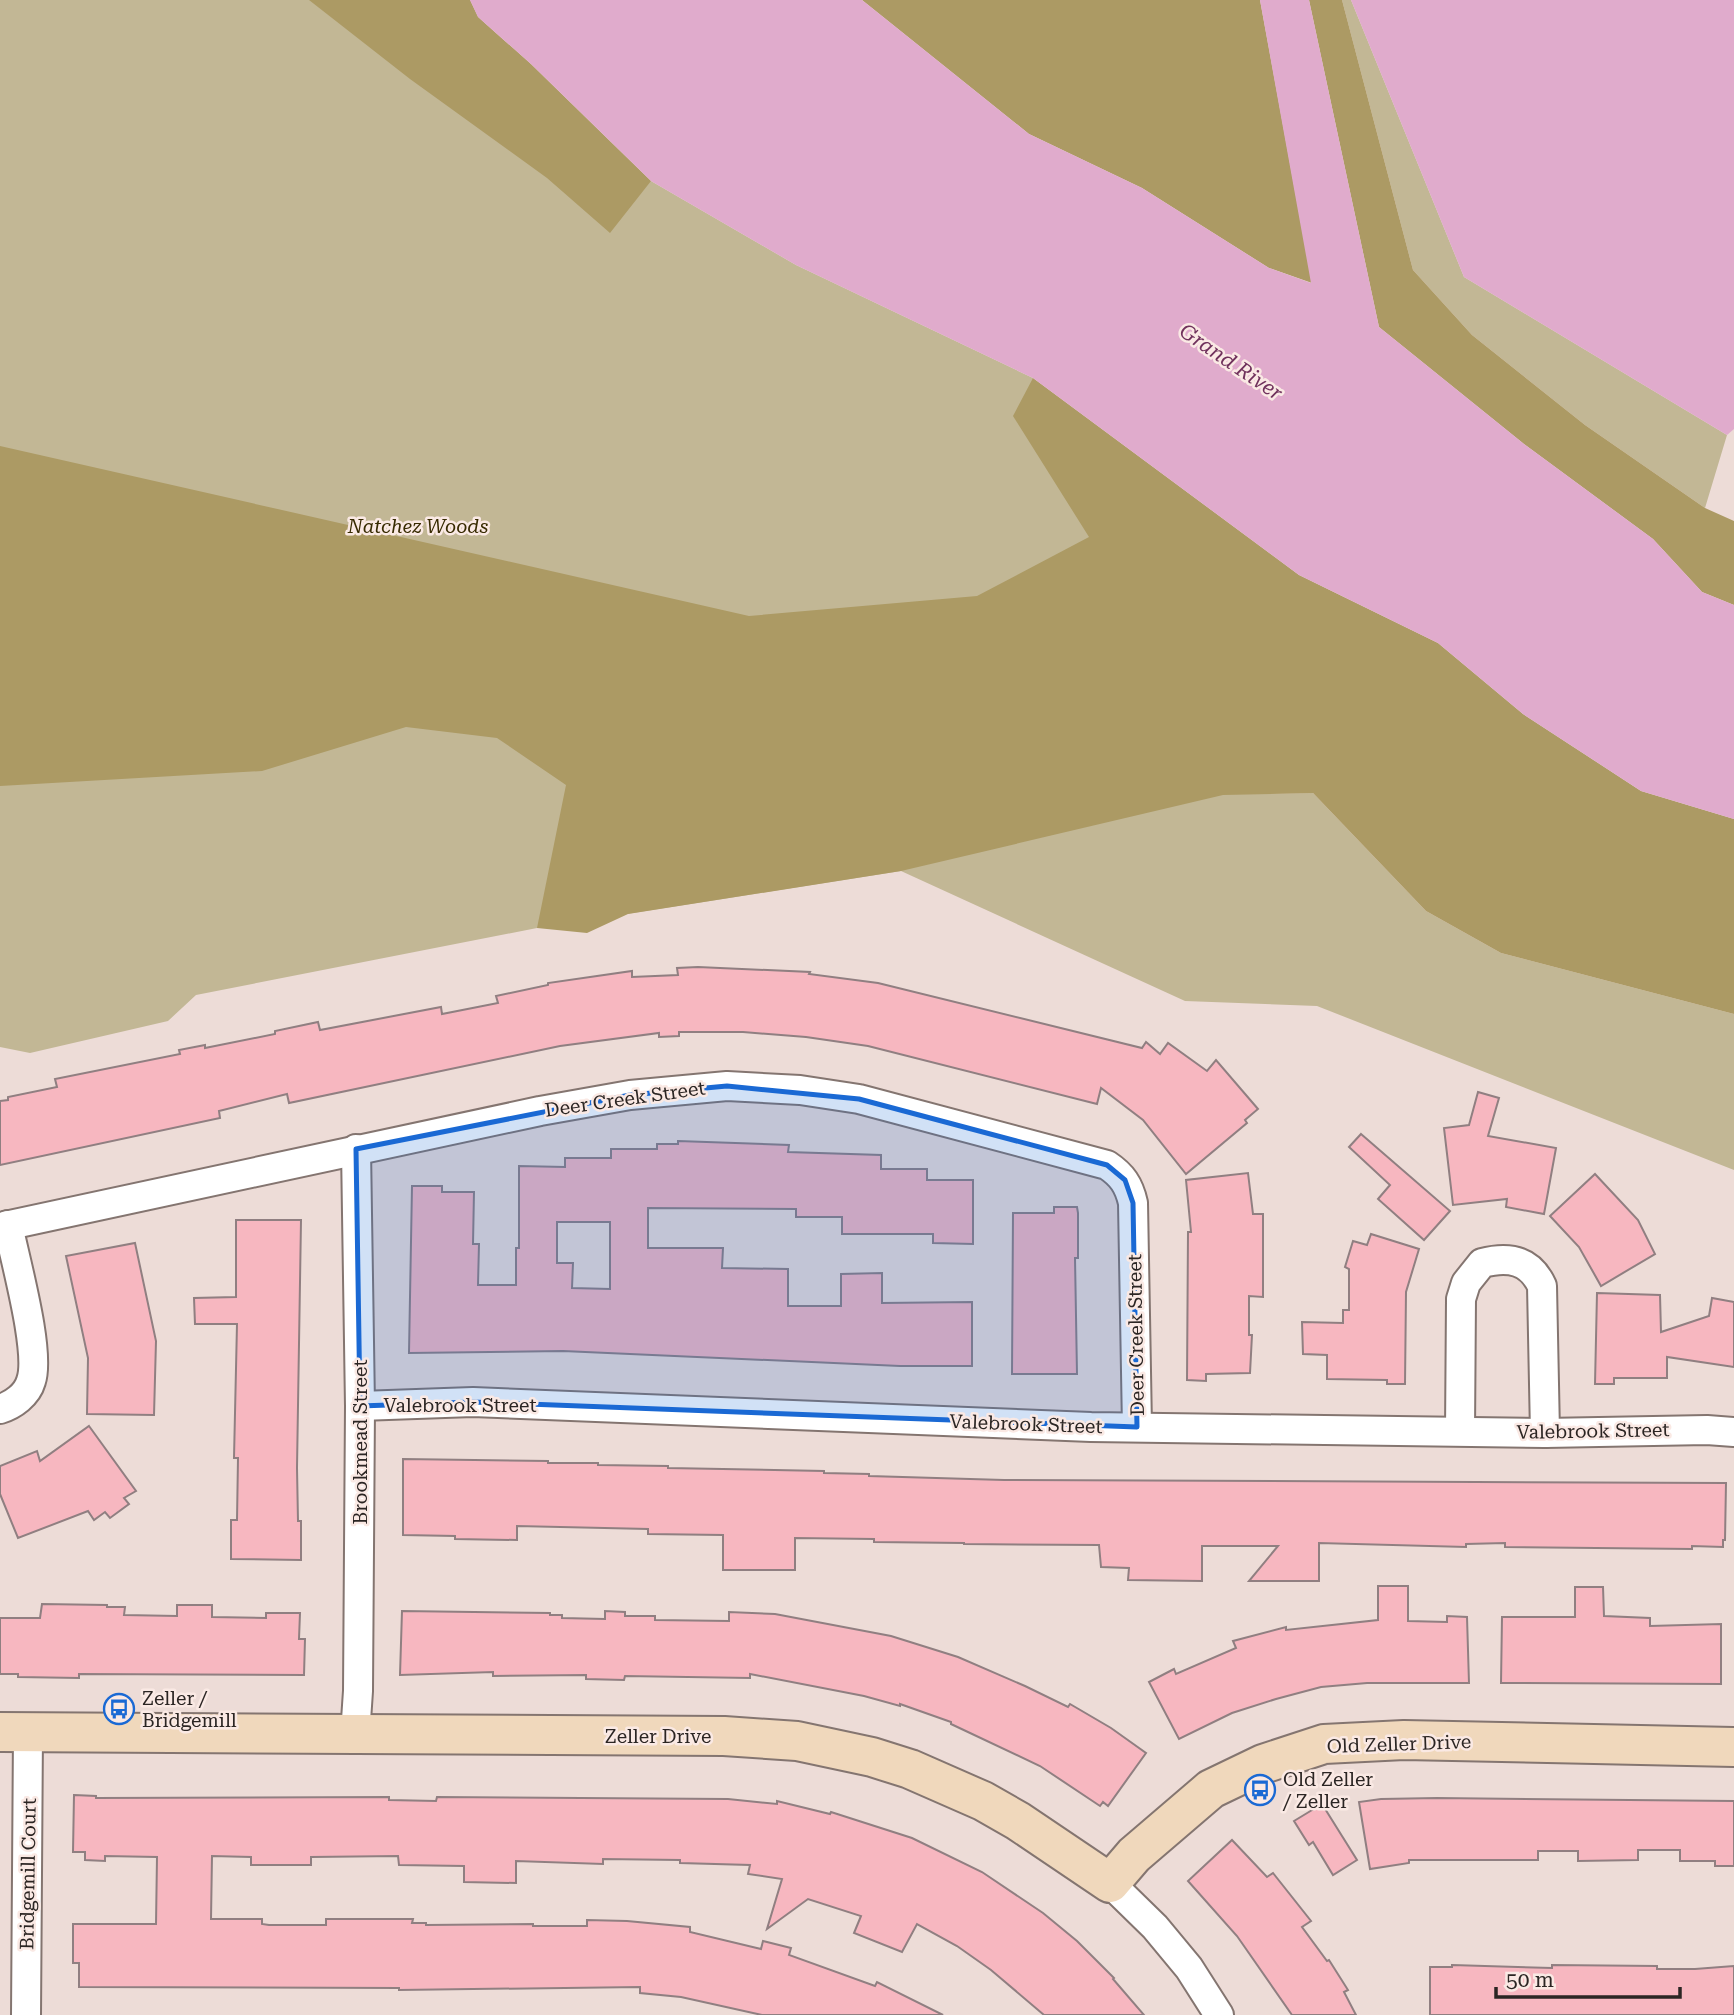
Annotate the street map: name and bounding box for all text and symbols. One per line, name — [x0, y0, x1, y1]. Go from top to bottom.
water label: Grand River — [1175, 319, 1287, 405]
park label: Natchez Woods — [347, 515, 488, 538]
street label: Deer Creek Street — [543, 1076, 707, 1122]
street label: Deer Creek Street — [1123, 1254, 1149, 1416]
street label: Brookmead Street — [349, 1360, 372, 1524]
street label: Valebrook Street — [383, 1394, 537, 1417]
street label: Valebrook Street — [949, 1410, 1103, 1438]
street label: Valebrook Street — [1516, 1418, 1670, 1444]
place label: Zeller / Bridgemill — [142, 1687, 237, 1732]
bus stop icon: Zeller / Bridgemill — [102, 1692, 136, 1726]
street label: Zeller Drive — [605, 1725, 711, 1748]
street label: Old Zeller Drive — [1326, 1730, 1472, 1758]
place label: Old Zeller / Zeller — [1282, 1768, 1373, 1813]
bus stop icon: Old Zeller / Zeller — [1243, 1773, 1277, 1807]
street label: Bridgemill Court — [15, 1798, 41, 1950]
scale bar — [1496, 1955, 1680, 1999]
text: 50 m — [1506, 1968, 1554, 1992]

